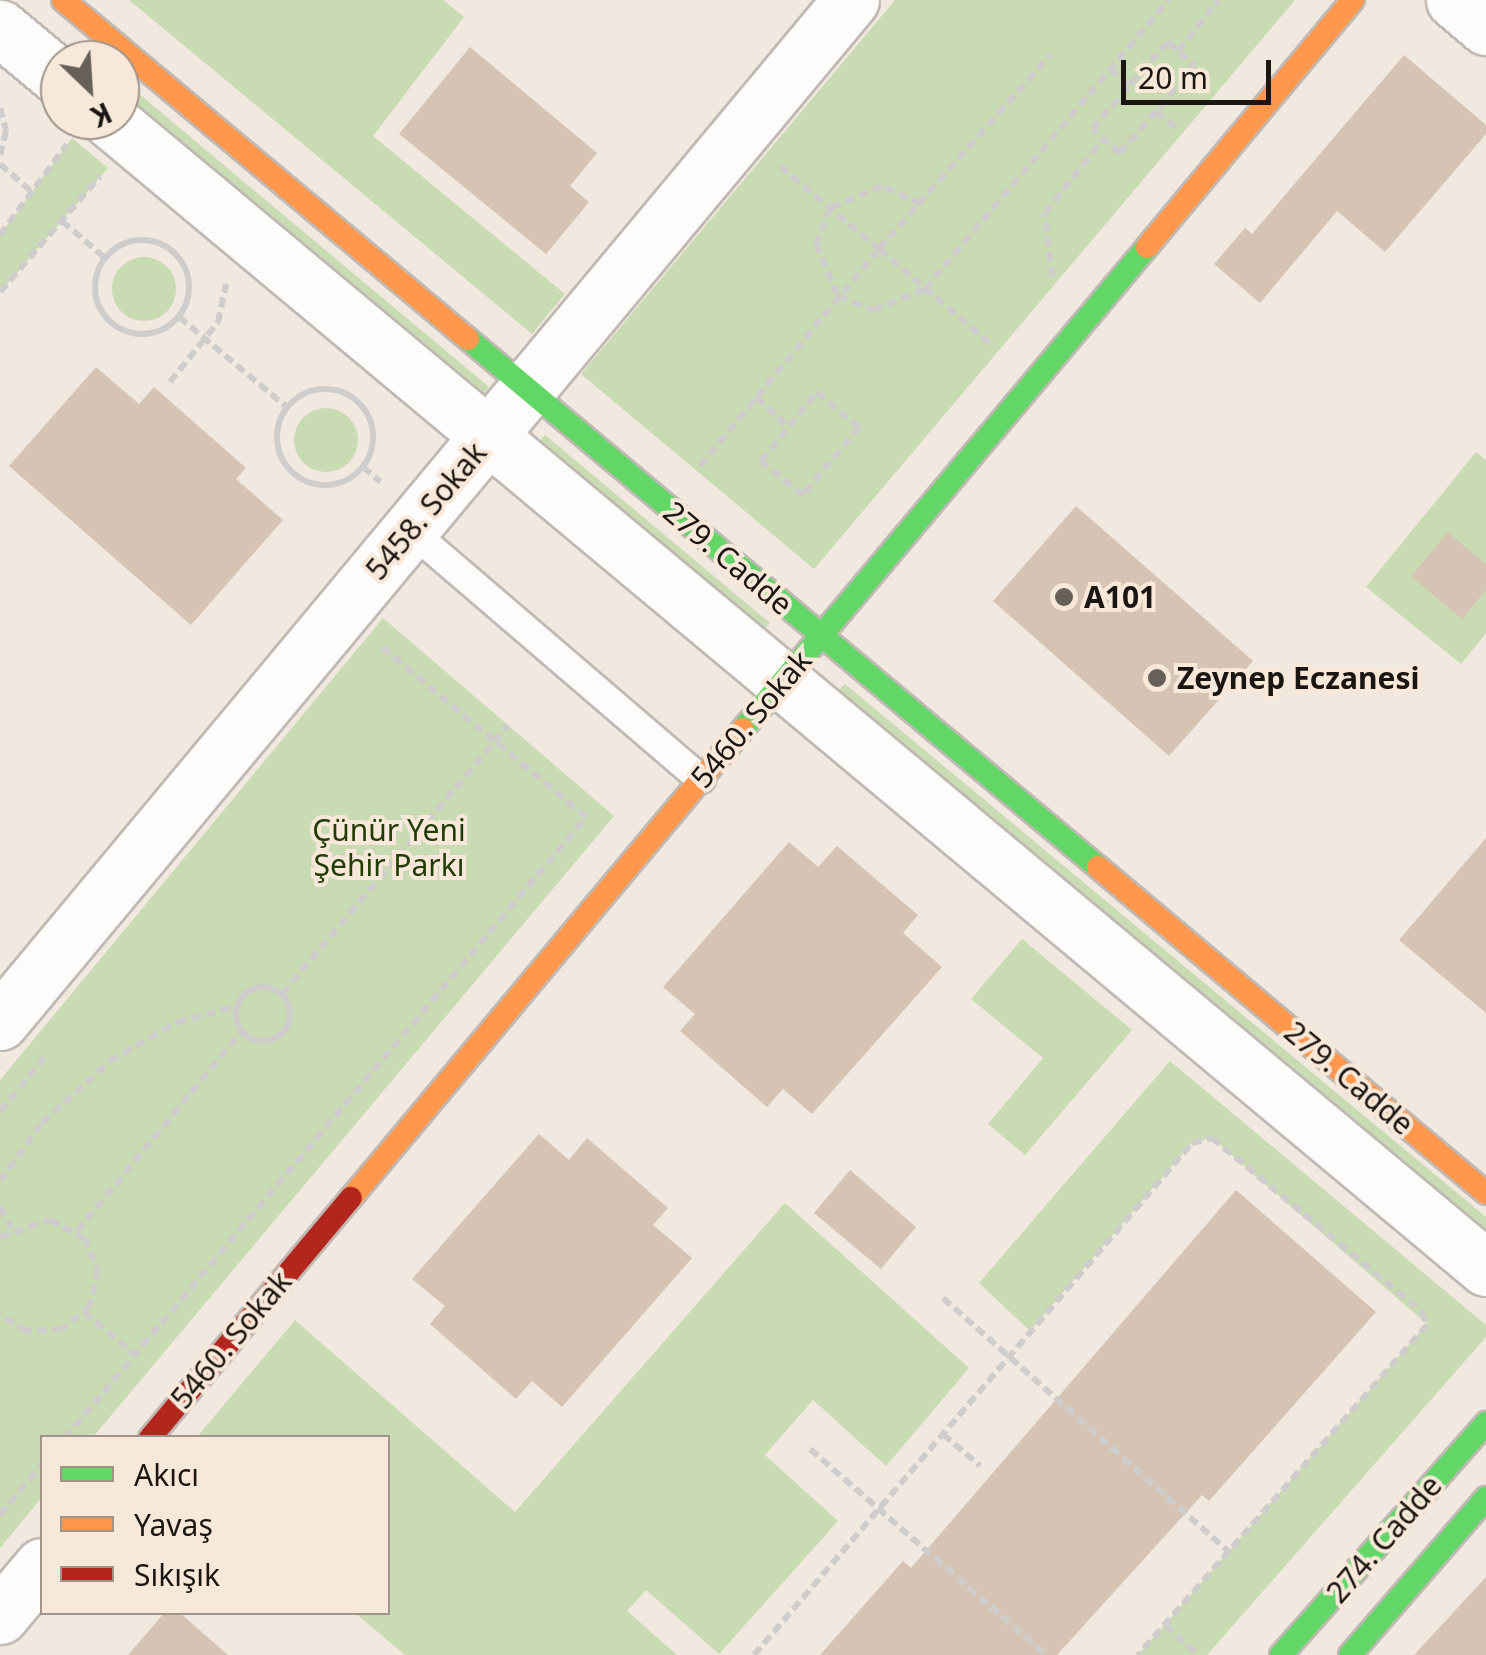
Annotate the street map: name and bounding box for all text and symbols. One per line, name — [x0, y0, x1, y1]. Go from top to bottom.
north arrow — [40, 40, 140, 140]
scale bar — [1126, 40, 1276, 102]
text: 20 m — [1138, 57, 1208, 98]
text: K — [85, 94, 118, 137]
street label: 5458. Sokak — [358, 435, 494, 587]
street label: 279. Cadde — [656, 494, 800, 622]
place label: A101 — [1084, 579, 1156, 615]
marker: A101 — [1053, 586, 1075, 608]
street label: 5460. Sokak — [683, 643, 819, 795]
place label: Zeynep Eczanesi — [1177, 660, 1419, 696]
marker: Zeynep Eczanesi — [1146, 667, 1168, 689]
park label: Çünür Yeni Şehir Parkı — [312, 812, 466, 882]
street label: 279. Cadde — [1277, 1014, 1421, 1142]
street label: 5460. Sokak — [163, 1264, 299, 1416]
legend — [40, 1435, 390, 1615]
text: Akıcı — [134, 1454, 199, 1495]
street label: 274. Cadde — [1319, 1468, 1449, 1610]
text: Yavaş — [134, 1504, 213, 1545]
text: Sıkışık — [134, 1554, 220, 1595]

